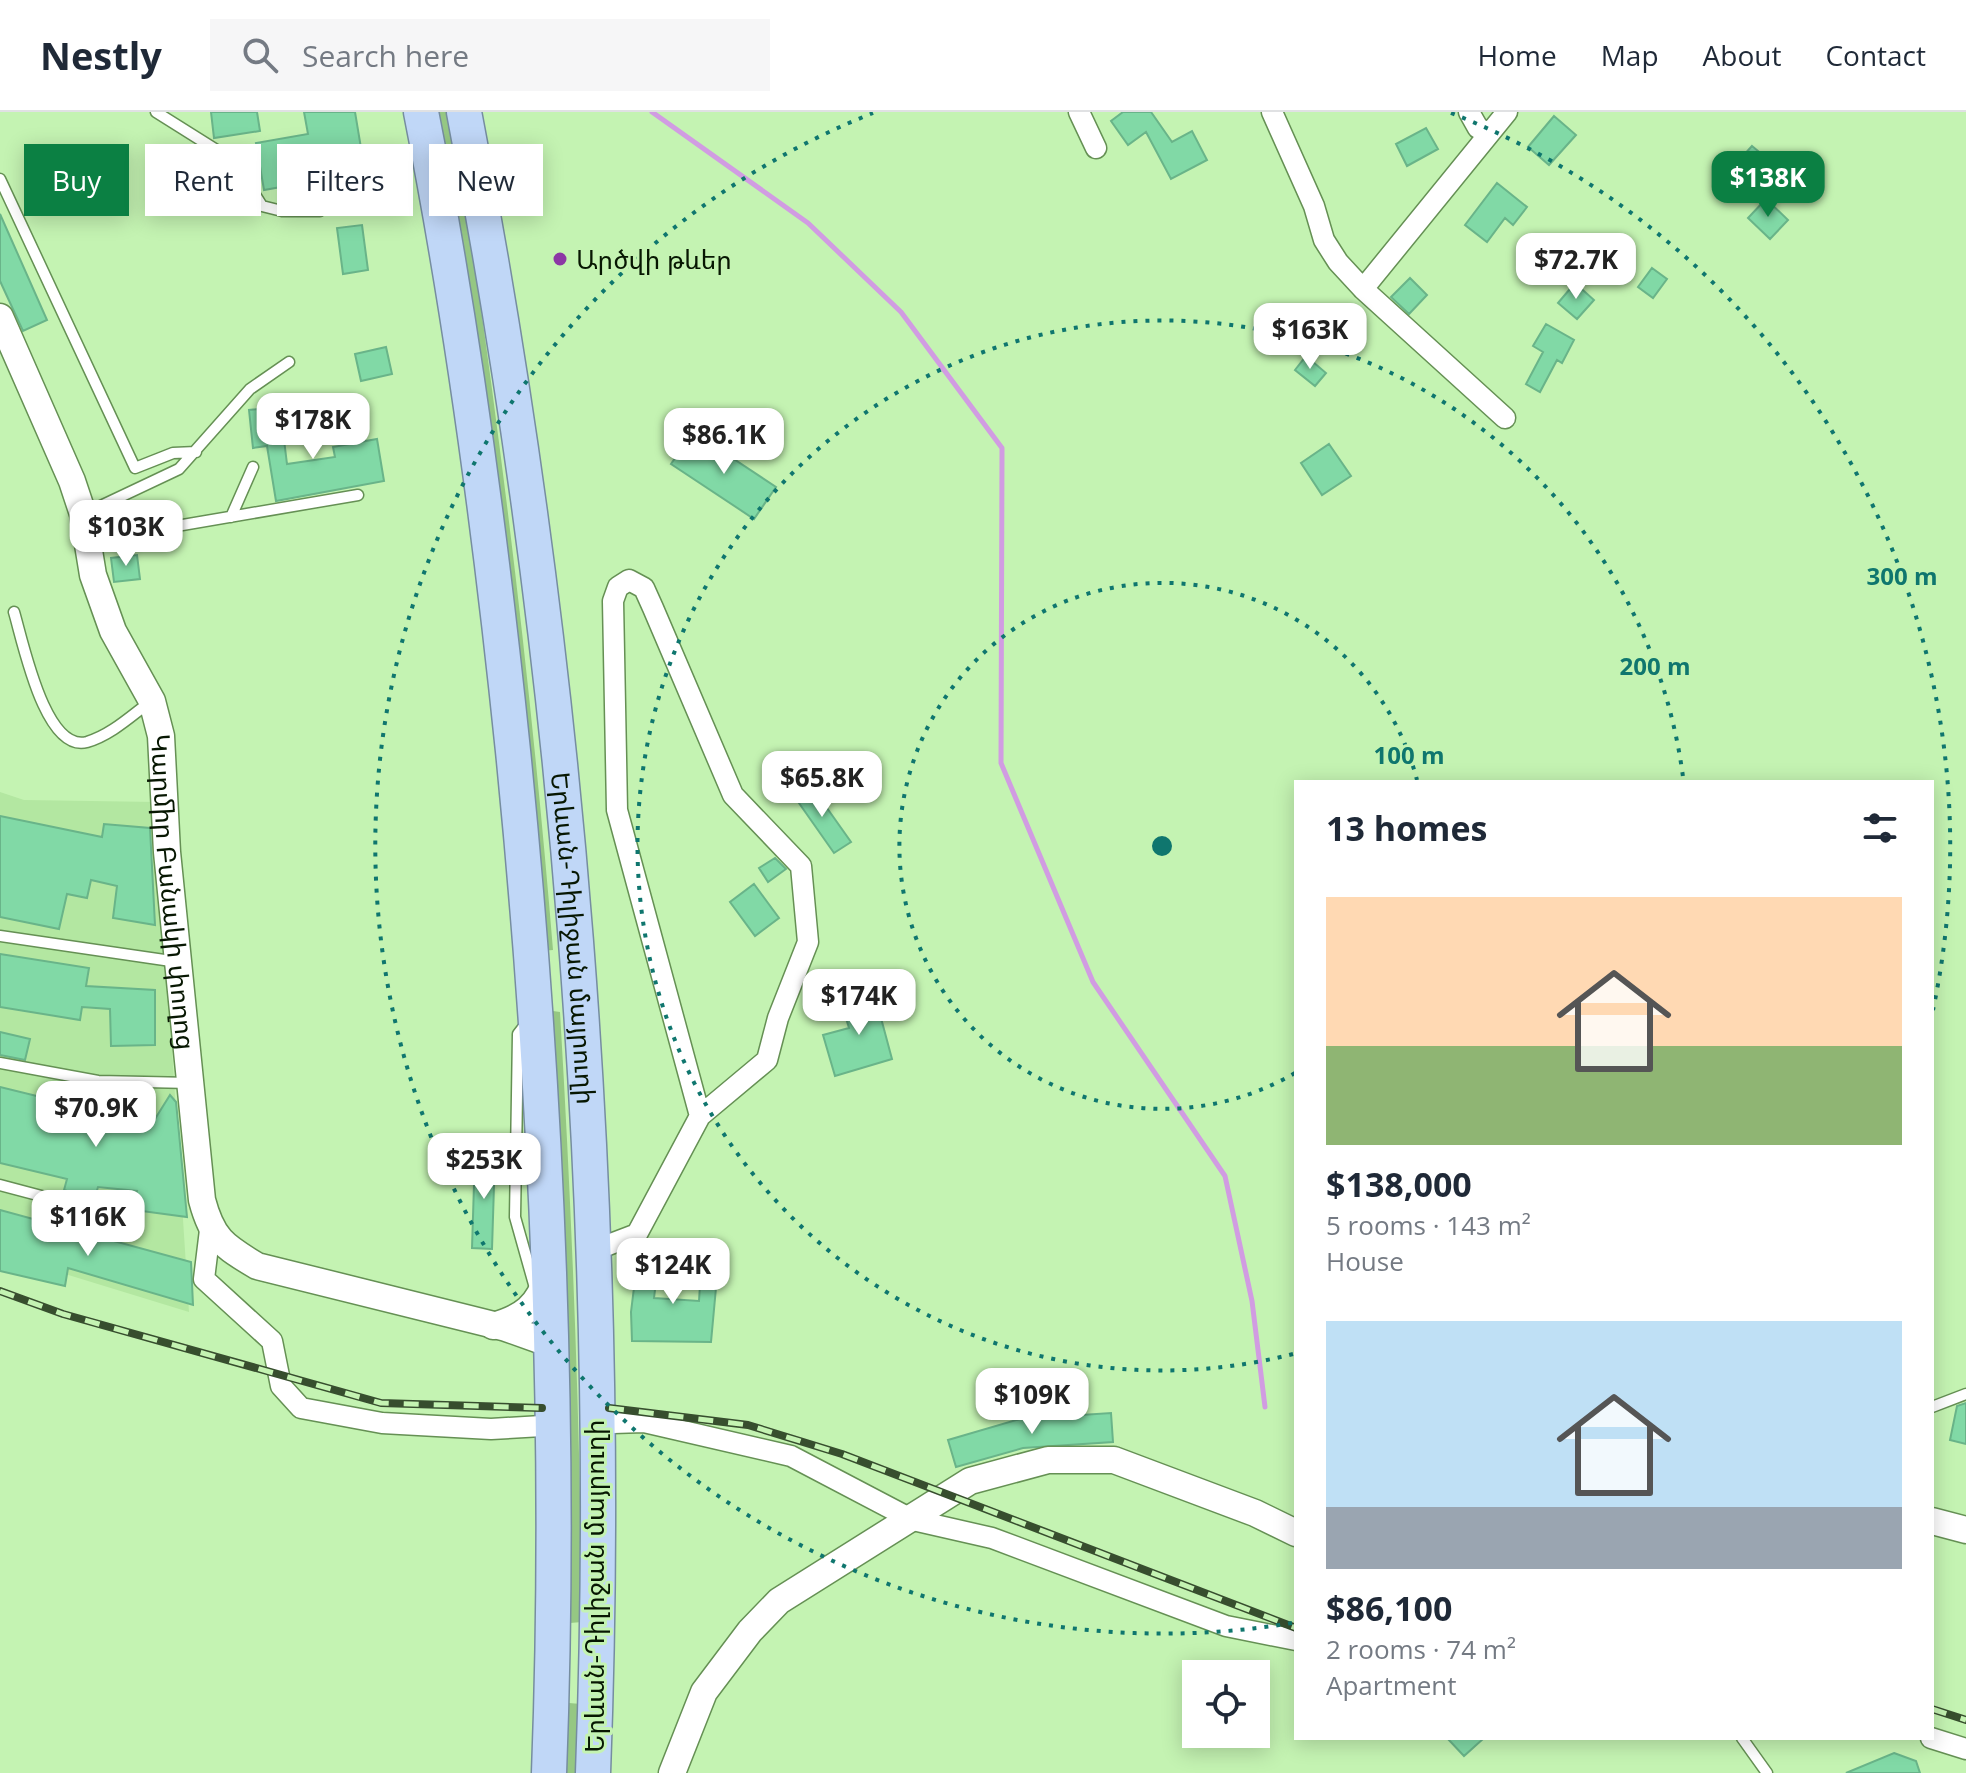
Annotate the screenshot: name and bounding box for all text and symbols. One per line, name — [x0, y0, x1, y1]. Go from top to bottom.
search box — [210, 19, 770, 91]
text: Nestly — [40, 29, 162, 81]
icon: search — [238, 33, 282, 77]
text: Search here — [302, 35, 469, 76]
text: Home — [1478, 36, 1557, 74]
text: Map — [1601, 36, 1659, 74]
text: About — [1703, 36, 1781, 74]
text: Contact — [1825, 36, 1926, 74]
chip: Buy — [24, 144, 129, 216]
chip: Rent — [145, 144, 261, 216]
chip: Filters — [277, 144, 413, 216]
chip: New — [429, 144, 543, 216]
pin: $138K — [1712, 151, 1824, 219]
text: $138K — [1730, 159, 1806, 195]
pin: $72.7K — [1511, 233, 1641, 301]
place label: Արծվի թևեր — [576, 241, 732, 277]
text: $72.7K — [1534, 241, 1618, 277]
marker: Արծվի թևեր — [551, 250, 569, 268]
pin: $163K — [1254, 303, 1366, 371]
text: $163K — [1272, 311, 1348, 347]
pin: $178K — [257, 393, 369, 461]
text: $178K — [275, 401, 351, 437]
pin: $86.1K — [659, 408, 789, 476]
text: $86.1K — [682, 416, 766, 452]
pin: $103K — [70, 500, 182, 568]
text: $103K — [88, 508, 164, 544]
text: 300 m — [1867, 559, 1937, 592]
text: 200 m — [1620, 649, 1690, 682]
street label: Կարմիր Բանակի փողոց — [143, 733, 205, 1052]
text: 100 m — [1374, 738, 1444, 771]
pin: $65.8K — [757, 751, 887, 819]
text: $65.8K — [780, 759, 864, 795]
street label: Երևան-Դիլիջան մայրուղի — [543, 770, 605, 1105]
text: 13 homes — [1326, 805, 1487, 851]
icon: filters — [1858, 806, 1902, 850]
centre of rings — [1148, 832, 1176, 860]
icon: home — [1542, 949, 1686, 1093]
pin: $174K — [803, 969, 915, 1037]
text: $174K — [821, 977, 897, 1013]
pin: $70.9K — [31, 1081, 161, 1149]
text: $70.9K — [54, 1089, 138, 1125]
pin: $253K — [428, 1133, 540, 1201]
text: $253K — [446, 1141, 522, 1177]
text: $138,000 — [1326, 1161, 1472, 1207]
pin: $116K — [32, 1190, 144, 1258]
text: $116K — [50, 1198, 126, 1234]
text: 5 rooms · 143 m² — [1326, 1207, 1531, 1243]
pin: $124K — [617, 1238, 729, 1306]
text: House — [1326, 1243, 1404, 1279]
text: $124K — [635, 1246, 711, 1282]
pin: $109K — [976, 1368, 1088, 1436]
icon: home — [1542, 1373, 1686, 1517]
text: $109K — [994, 1376, 1070, 1412]
street label: Երևան-Դիլիջան մայրուղի — [576, 1419, 612, 1753]
text: $86,100 — [1326, 1585, 1452, 1631]
text: 2 rooms · 74 m² — [1326, 1631, 1516, 1667]
map controls — [1182, 1660, 1270, 1748]
button: locate — [1182, 1660, 1270, 1748]
text: Apartment — [1326, 1667, 1457, 1703]

